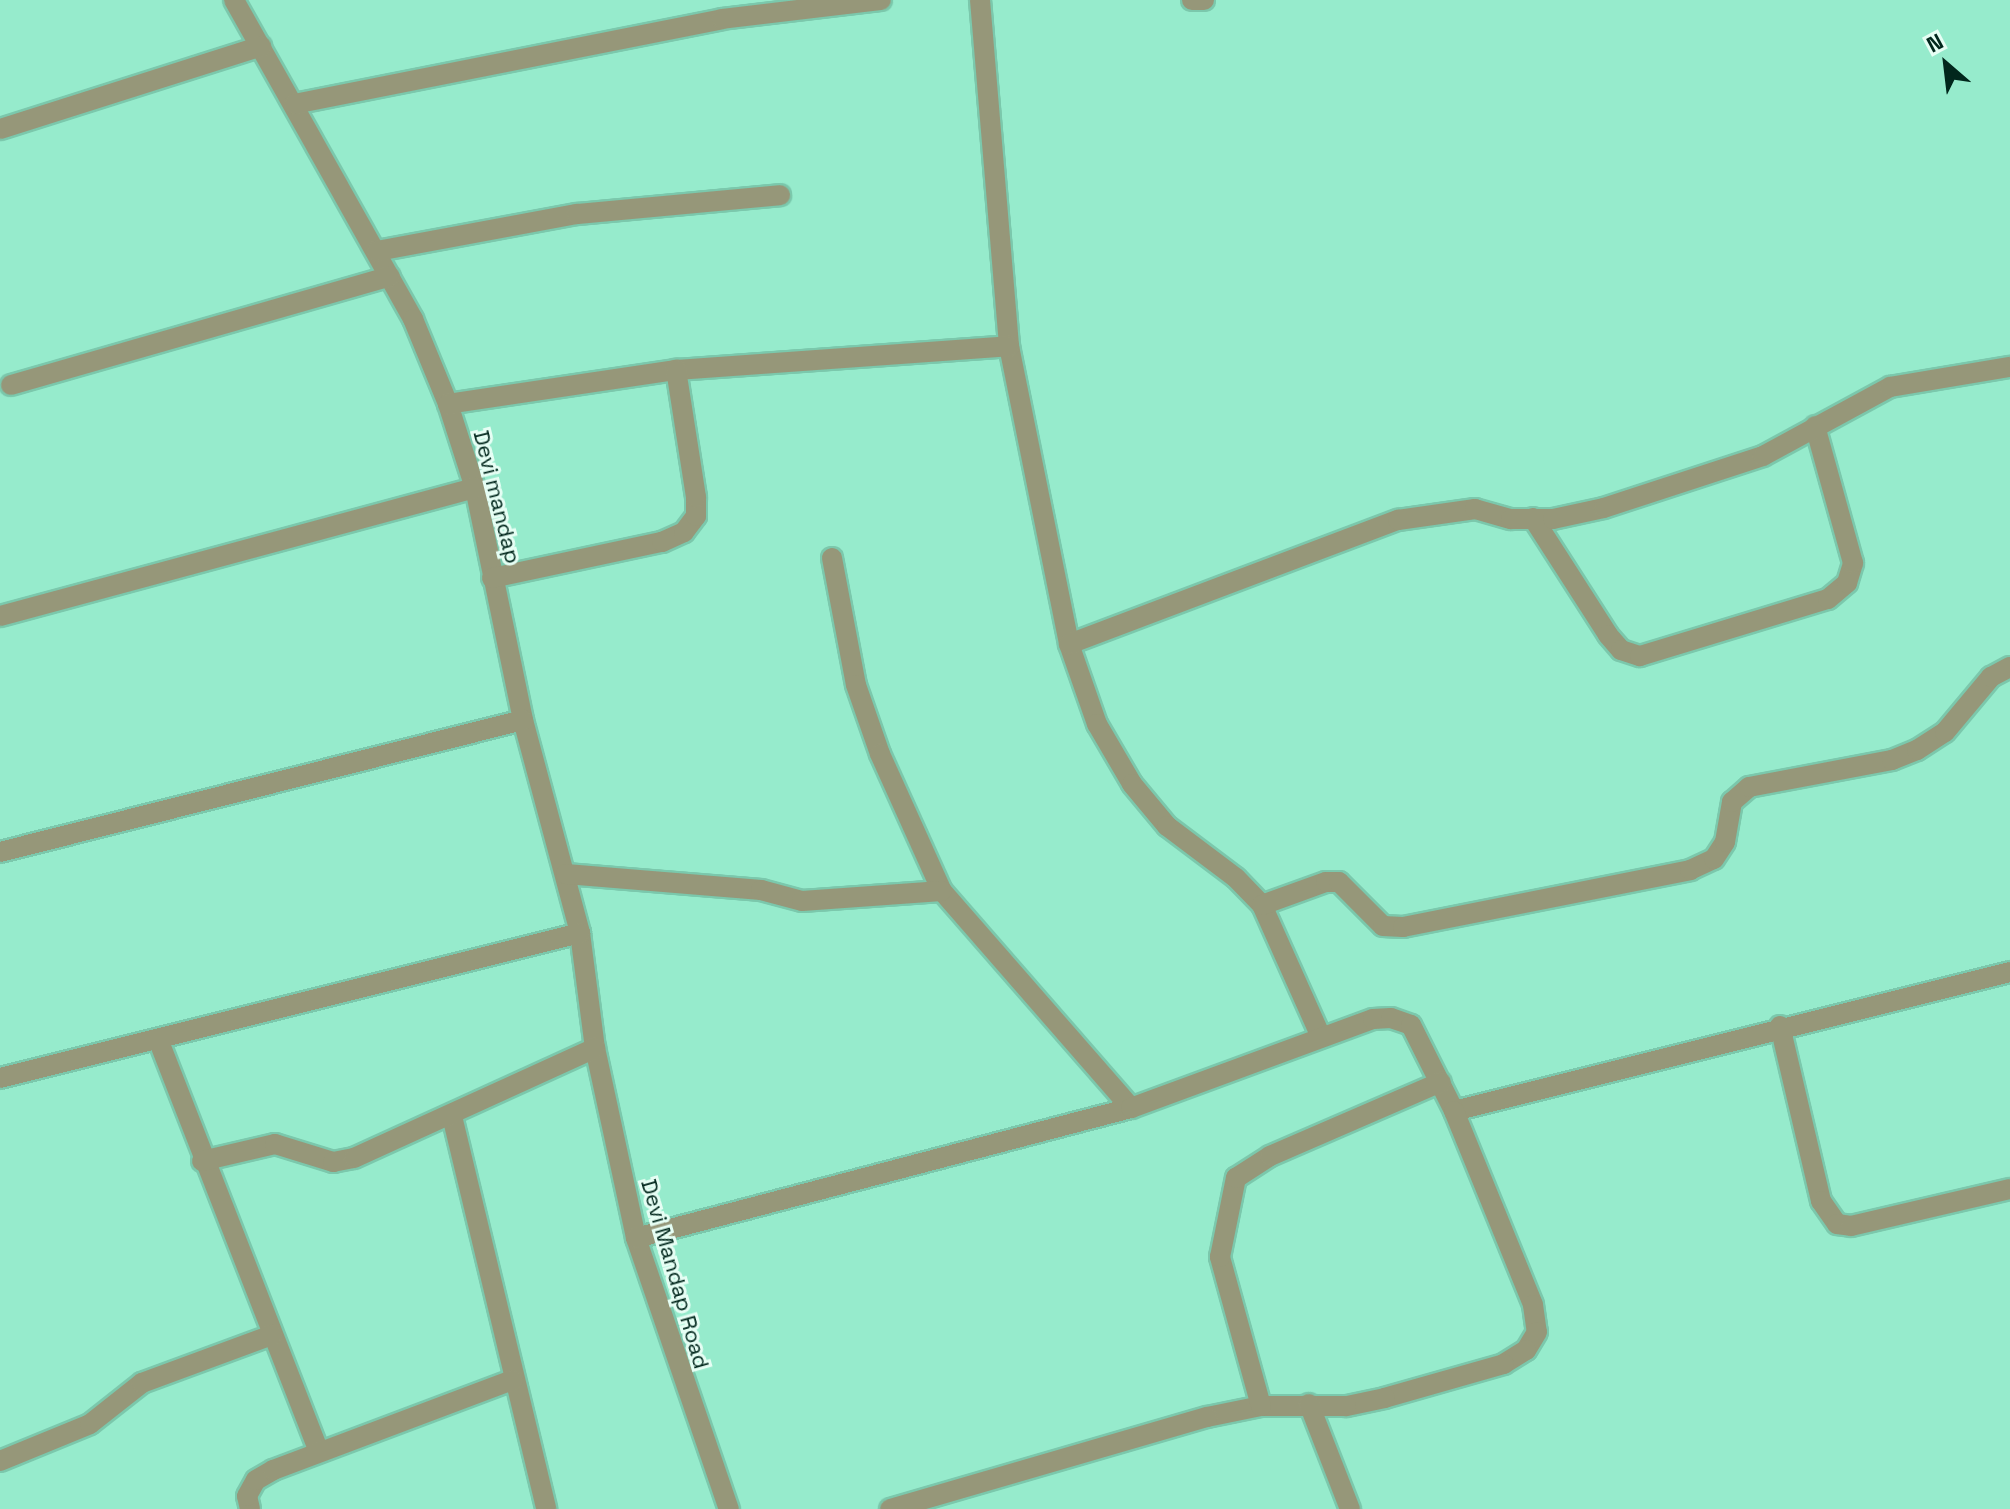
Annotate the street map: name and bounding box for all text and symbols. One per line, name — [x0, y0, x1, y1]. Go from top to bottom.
north arrow — [1906, 24, 1986, 104]
text: N — [1922, 27, 1948, 59]
street label: Devi mandap — [468, 428, 526, 566]
street label: Devi Mandap Road — [635, 1176, 715, 1372]

